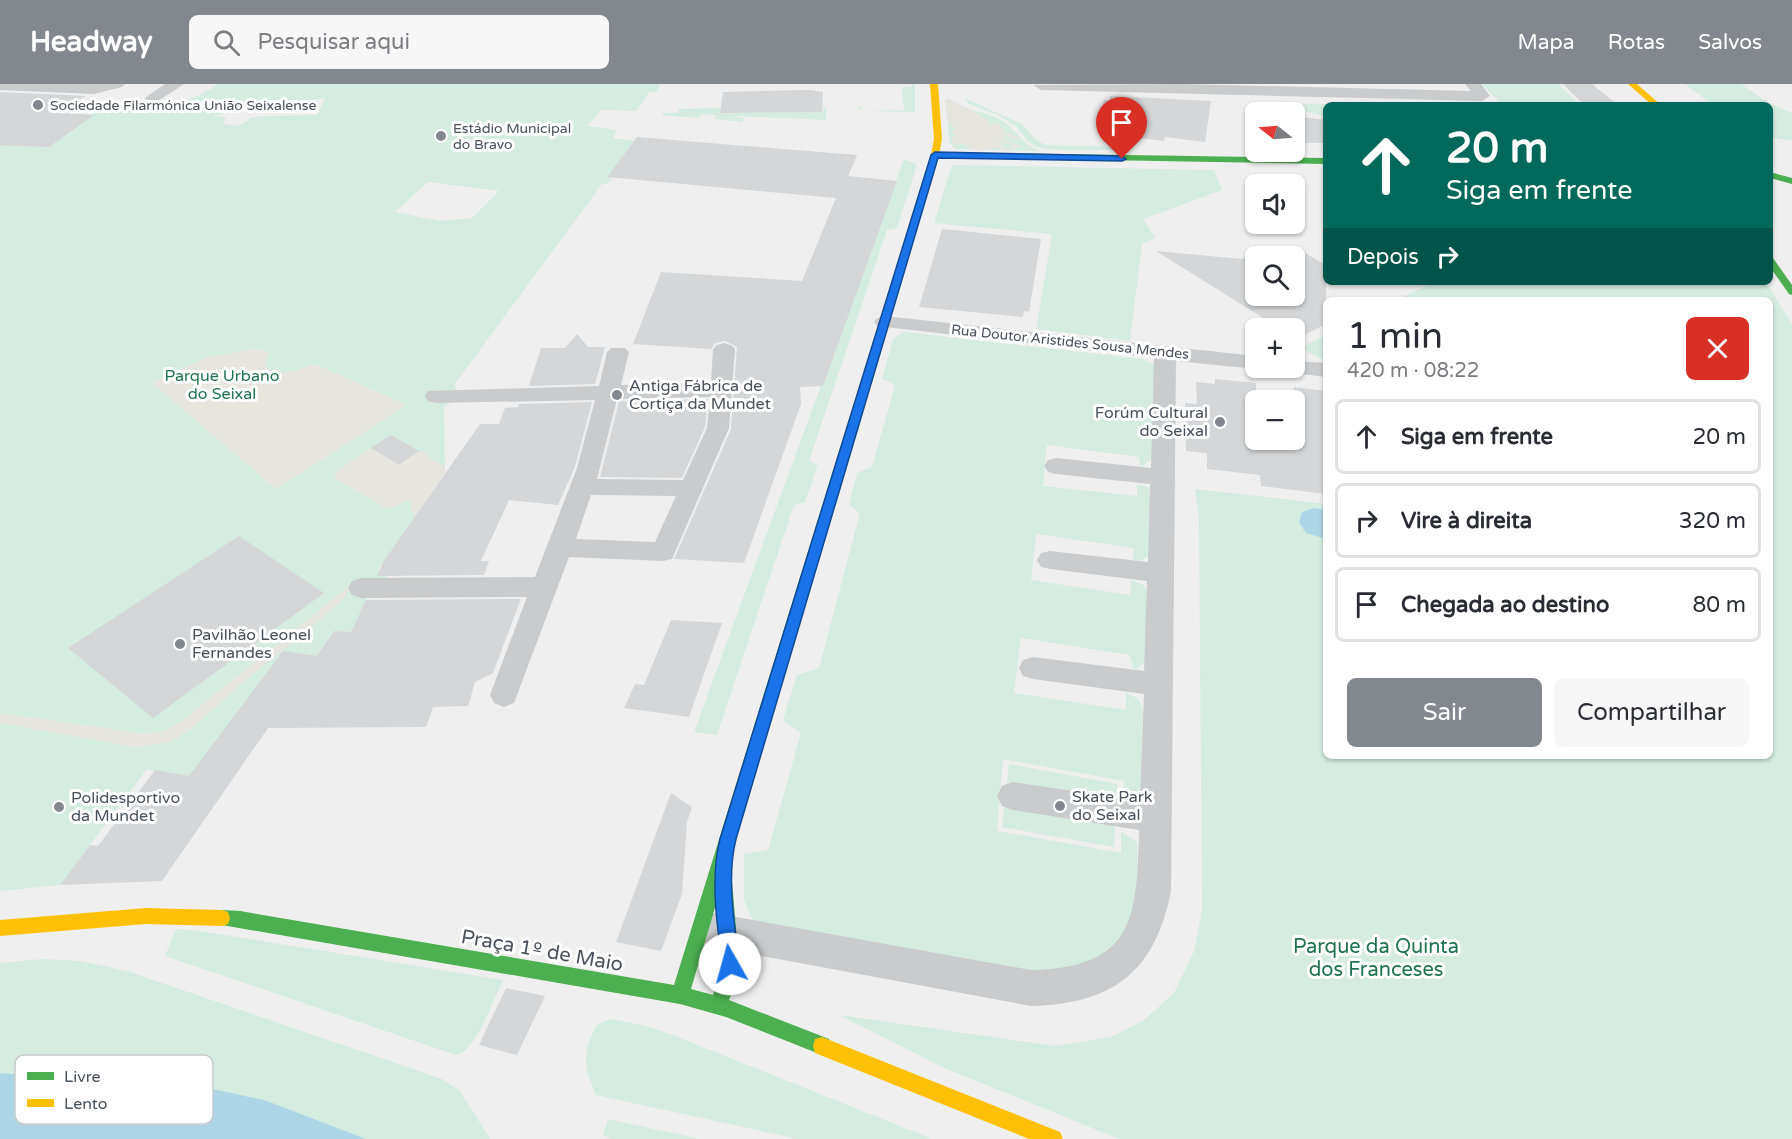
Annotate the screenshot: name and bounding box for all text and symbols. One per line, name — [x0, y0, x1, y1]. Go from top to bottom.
search box — [189, 15, 609, 69]
text: Headway — [30, 25, 153, 59]
icon: search — [210, 26, 243, 59]
text: Pesquisar aqui — [258, 29, 410, 55]
text: Mapa — [1517, 30, 1575, 55]
text: Rotas — [1608, 30, 1665, 55]
text: Salvos — [1698, 30, 1762, 55]
place label: Sociedade Filarmónica União Seixalense — [50, 97, 317, 114]
pin — [1096, 97, 1147, 159]
marker: Sociedade Filarmónica União Seixalense — [31, 98, 45, 112]
north arrow — [1245, 102, 1305, 162]
map controls — [1245, 102, 1305, 450]
icon: arrive — [1105, 106, 1138, 139]
place label: Estádio Municipal do Bravo — [453, 120, 571, 153]
text: 20 m — [1446, 123, 1548, 174]
icon: ahead — [1347, 126, 1425, 204]
marker: Estádio Municipal do Bravo — [434, 129, 448, 143]
button: sound — [1245, 174, 1305, 234]
text: Siga em frente — [1446, 174, 1633, 207]
icon: right — [1431, 240, 1464, 273]
text: Depois — [1347, 244, 1419, 270]
button: search — [1245, 246, 1305, 306]
text: 1 min — [1347, 315, 1443, 358]
button: close — [1686, 317, 1749, 380]
button: + — [1245, 318, 1305, 378]
street label: Rua Doutor Aristides Sousa Mendes — [950, 321, 1190, 363]
text: 420 m · 08:22 — [1347, 359, 1479, 383]
park label: Parque Urbano do Seixal — [165, 366, 279, 404]
place label: Antiga Fábrica de Cortiça da Mundet — [629, 376, 771, 414]
marker: Antiga Fábrica de Cortiça da Mundet — [610, 388, 624, 402]
button: − — [1245, 390, 1305, 450]
place label: Forúm Cultural do Seixal — [1095, 403, 1208, 441]
marker: Forúm Cultural do Seixal — [1213, 415, 1227, 429]
icon: ahead — [1350, 420, 1383, 453]
text: Siga em frente — [1401, 424, 1553, 450]
text: 20 m — [1692, 424, 1746, 450]
icon: right — [1350, 504, 1383, 537]
text: Vire à direita — [1401, 508, 1532, 534]
text: 320 m — [1679, 508, 1746, 534]
icon: arrive — [1350, 588, 1383, 621]
text: Chegada ao destino — [1401, 592, 1609, 618]
text: 80 m — [1692, 592, 1746, 618]
place label: Pavilhão Leonel Fernandes — [192, 625, 311, 663]
marker: Pavilhão Leonel Fernandes — [173, 637, 187, 651]
button: Sair — [1347, 678, 1542, 747]
button: Compartilhar — [1554, 678, 1749, 747]
place label: Skate Park do Seixal — [1072, 787, 1153, 825]
place label: Polidesportivo da Mundet — [71, 788, 180, 826]
marker: Skate Park do Seixal — [1053, 799, 1067, 813]
marker: Polidesportivo da Mundet — [52, 800, 66, 814]
street label: Praça 1º de Maio — [459, 925, 625, 977]
position arrow — [698, 932, 762, 996]
park label: Parque da Quinta dos Franceses — [1293, 935, 1459, 982]
legend — [15, 1055, 213, 1124]
text: Livre — [64, 1067, 101, 1087]
text: Lento — [64, 1094, 108, 1114]

